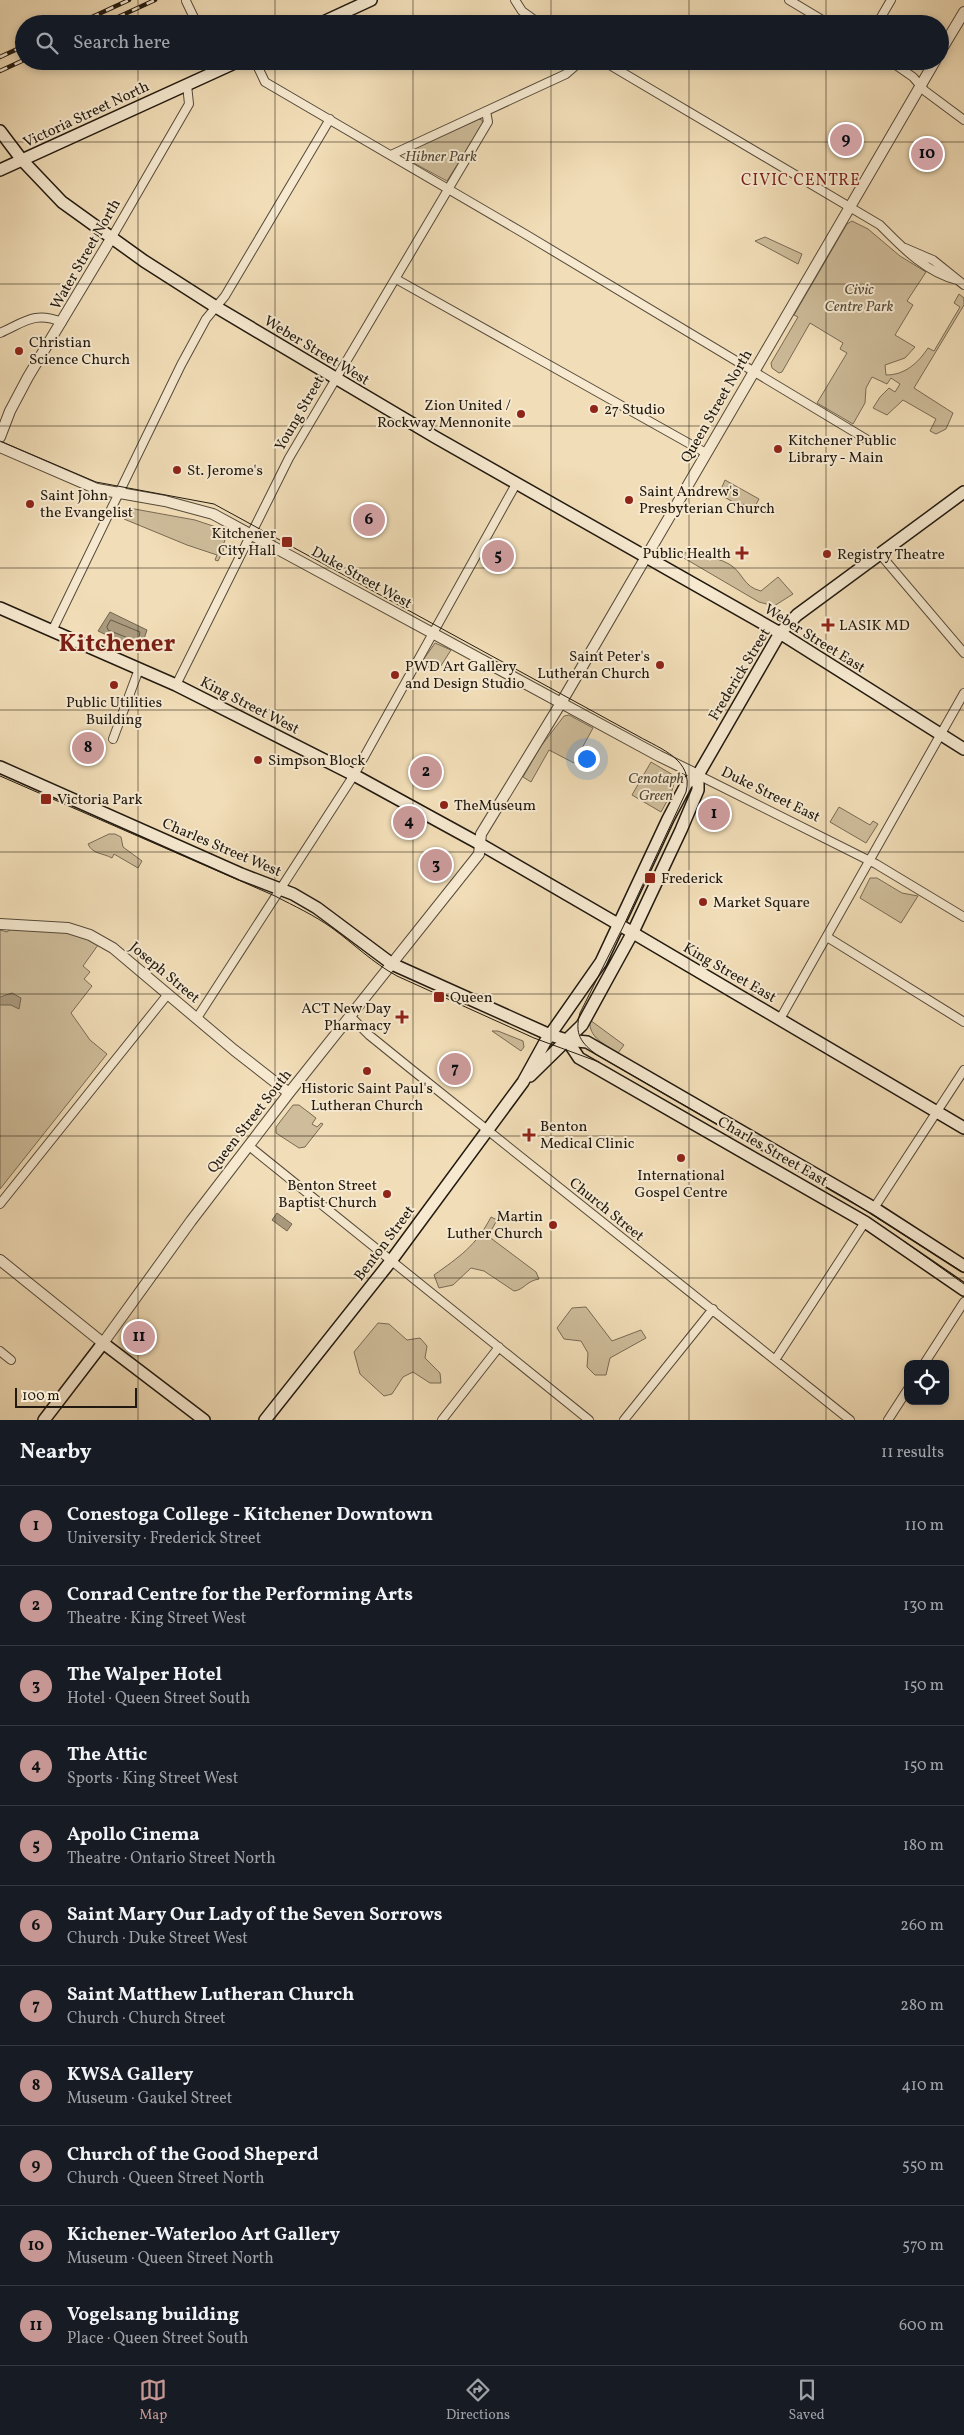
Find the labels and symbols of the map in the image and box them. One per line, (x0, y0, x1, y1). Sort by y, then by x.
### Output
street label: Victoria Street North (20, 77, 153, 154)
pin: 9 (830, 121, 862, 159)
pin: 10 (911, 135, 943, 173)
park label: Hibner Park (405, 147, 477, 168)
district label: CIVIC CENTRE (741, 170, 861, 192)
street label: Water Street North (46, 195, 127, 314)
park label: Civic Centre Park (824, 280, 894, 318)
street label: Weber Street West (259, 311, 373, 391)
place label: Christian Science Church (29, 333, 130, 371)
marker: Christian Science Church (13, 345, 25, 357)
street label: Queen Street North (676, 346, 758, 467)
street label: Young Street (270, 372, 330, 455)
place label: Zion United / Rockway Mennonite (377, 396, 512, 434)
place label: 27 Studio (604, 400, 665, 421)
marker: 27 Studio (588, 403, 600, 415)
marker: Zion United / Rockway Mennonite (515, 408, 527, 420)
place label: Kitchener Public Library - Main (788, 431, 897, 469)
marker: Kitchener Public Library - Main (772, 443, 784, 455)
place label: St. Jerome's (187, 461, 263, 482)
marker: St. Jerome's (171, 464, 183, 476)
place label: Saint Andrew's Presbyterian Church (639, 482, 775, 520)
place label: Saint John the Evangelist (40, 486, 133, 524)
marker: Saint Andrew's Presbyterian Church (623, 494, 635, 506)
marker: Saint John the Evangelist (24, 498, 36, 510)
pin: 6 (353, 501, 385, 539)
place label: Kitchener City Hall (211, 524, 276, 562)
marker: Kitchener City Hall (280, 535, 294, 549)
pin: 5 (482, 537, 514, 575)
street label: Duke Street West (307, 542, 415, 615)
place label: Public Health (642, 544, 731, 565)
place label: Registry Theatre (837, 545, 945, 566)
marker: Public Health (735, 546, 749, 560)
marker: Registry Theatre (821, 548, 833, 560)
street label: Weber Street East (759, 600, 869, 679)
place label: LASIK MD (839, 616, 910, 637)
marker: LASIK MD (821, 618, 835, 632)
street label: Frederick Street (704, 625, 776, 725)
district label: Kitchener (59, 627, 176, 662)
place label: Saint Peter's Lutheran Church (537, 647, 650, 685)
place label: PWD Art Gallery and Design Studio (405, 657, 524, 695)
marker: Saint Peter's Lutheran Church (654, 659, 666, 671)
marker: PWD Art Gallery and Design Studio (389, 669, 401, 681)
street label: King Street West (196, 672, 303, 740)
marker: Public Utilities Building (108, 679, 120, 691)
place label: Public Utilities Building (66, 693, 162, 731)
pin: 8 (72, 729, 104, 767)
your location (574, 746, 600, 772)
place label: Simpson Block (268, 751, 365, 772)
pin: 2 (410, 753, 442, 791)
marker: Simpson Block (252, 754, 264, 766)
street label: Duke Street East (717, 762, 823, 828)
park label: Cenotaph Green (628, 769, 684, 807)
place label: Victoria Park (57, 790, 143, 811)
marker: Victoria Park (39, 792, 53, 806)
pin: 1 (698, 795, 730, 833)
place label: TheMuseum (454, 796, 536, 817)
marker: TheMuseum (438, 799, 450, 811)
pin: 4 (393, 803, 425, 841)
street label: Charles Street West (158, 814, 284, 883)
pin: 3 (420, 846, 452, 884)
place label: Frederick (661, 869, 723, 890)
marker: Frederick (643, 871, 657, 885)
place label: Market Square (713, 893, 810, 914)
marker: Market Square (697, 896, 709, 908)
street label: Joseph Street (124, 937, 204, 1009)
street label: King Street East (679, 938, 780, 1009)
place label: Queen (450, 988, 493, 1009)
marker: Queen (432, 990, 446, 1004)
place label: ACT New Day Pharmacy (301, 999, 391, 1037)
marker: ACT New Day Pharmacy (395, 1010, 409, 1024)
pin: 7 (439, 1050, 471, 1088)
street label: Queen Street South (203, 1065, 298, 1178)
marker: Historic Saint Paul's Lutheran Church (361, 1065, 373, 1077)
place label: Historic Saint Paul's Lutheran Church (301, 1079, 433, 1117)
street label: Charles Street East (713, 1112, 831, 1192)
place label: Benton Medical Clinic (540, 1117, 635, 1155)
marker: Benton Medical Clinic (522, 1128, 536, 1142)
marker: International Gospel Centre (675, 1152, 687, 1164)
place label: International Gospel Centre (634, 1166, 728, 1204)
street label: Church Street (564, 1173, 648, 1247)
place label: Benton Street Baptist Church (278, 1176, 377, 1214)
marker: Benton Street Baptist Church (381, 1188, 393, 1200)
street label: Benton Street (350, 1202, 421, 1286)
place label: Martin Luther Church (447, 1207, 543, 1245)
marker: Martin Luther Church (547, 1219, 559, 1231)
pin: 11 (123, 1318, 155, 1356)
scale bar (15, 1385, 138, 1408)

